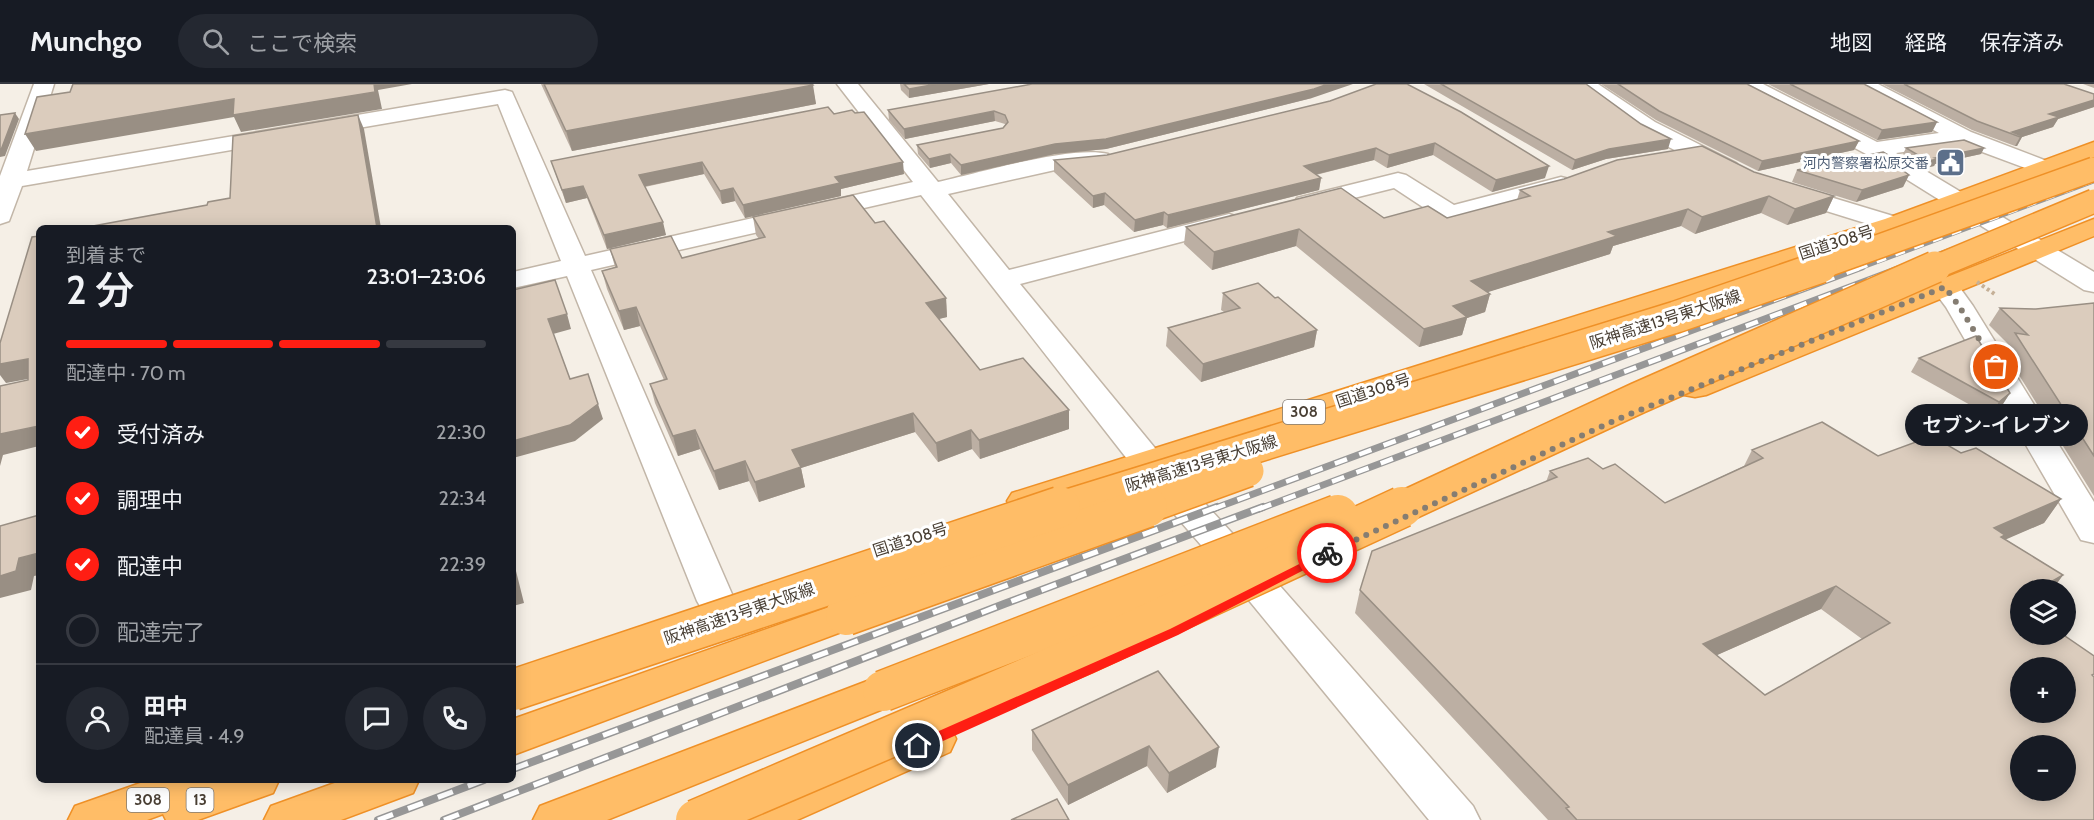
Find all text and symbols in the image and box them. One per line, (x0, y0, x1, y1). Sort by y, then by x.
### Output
search box (178, 14, 598, 68)
text: Munchgo (30, 24, 142, 58)
icon: search (199, 25, 232, 58)
text: ここで検索 (247, 30, 357, 57)
text: 地図 (1830, 30, 1872, 55)
text: 経路 (1905, 30, 1947, 55)
text: 保存済み (1980, 30, 2064, 55)
public building icon: 河内警察署松原交番 (1934, 147, 1966, 179)
place label: 河内警察署松原交番 (1803, 154, 1929, 172)
street label: 国道308号 (1796, 221, 1876, 263)
text: 到着まで (66, 243, 146, 267)
text: 23:01–23:06 (367, 263, 486, 290)
text: 2 分 (66, 266, 134, 314)
street label: 阪神高速13号東大阪線 (1587, 286, 1743, 353)
pin (1970, 341, 2021, 392)
icon: bag (1979, 350, 2012, 383)
text: 配達中 · 70 m (66, 361, 186, 385)
street label: 国道308号 (1333, 369, 1413, 411)
road number: 308 (1283, 400, 1325, 424)
callout: セブン-イレブン (1904, 403, 2088, 445)
text: セブン-イレブン (1922, 413, 2071, 437)
icon: check (66, 416, 99, 449)
text: 22:30 (436, 420, 486, 444)
text: 受付済み (117, 421, 205, 448)
street label: 阪神高速13号東大阪線 (1123, 431, 1279, 496)
icon: check (66, 482, 99, 515)
text: 22:34 (439, 486, 486, 510)
text: 調理中 (117, 487, 183, 514)
street label: 国道308号 (870, 518, 950, 560)
courier (1297, 523, 1357, 583)
icon: bike (1311, 537, 1344, 570)
icon: check (66, 548, 99, 581)
text: 22:39 (439, 552, 486, 576)
text: 配達中 (117, 553, 183, 580)
street label: 阪神高速13号東大阪線 (661, 579, 817, 648)
map controls (2010, 579, 2076, 801)
button: layers (2010, 579, 2076, 645)
text: 配達完了 (117, 619, 205, 646)
button: + (2010, 657, 2076, 723)
button: person (66, 687, 129, 750)
button: chat (345, 687, 408, 750)
button: phone (423, 687, 486, 750)
text: 田中 (144, 693, 188, 720)
pin (892, 720, 943, 771)
text: 配達員 · 4.9 (144, 724, 245, 748)
icon: home (901, 729, 934, 762)
button: − (2010, 735, 2076, 801)
road number: 308 (127, 788, 169, 812)
road number: 13 (186, 788, 214, 812)

